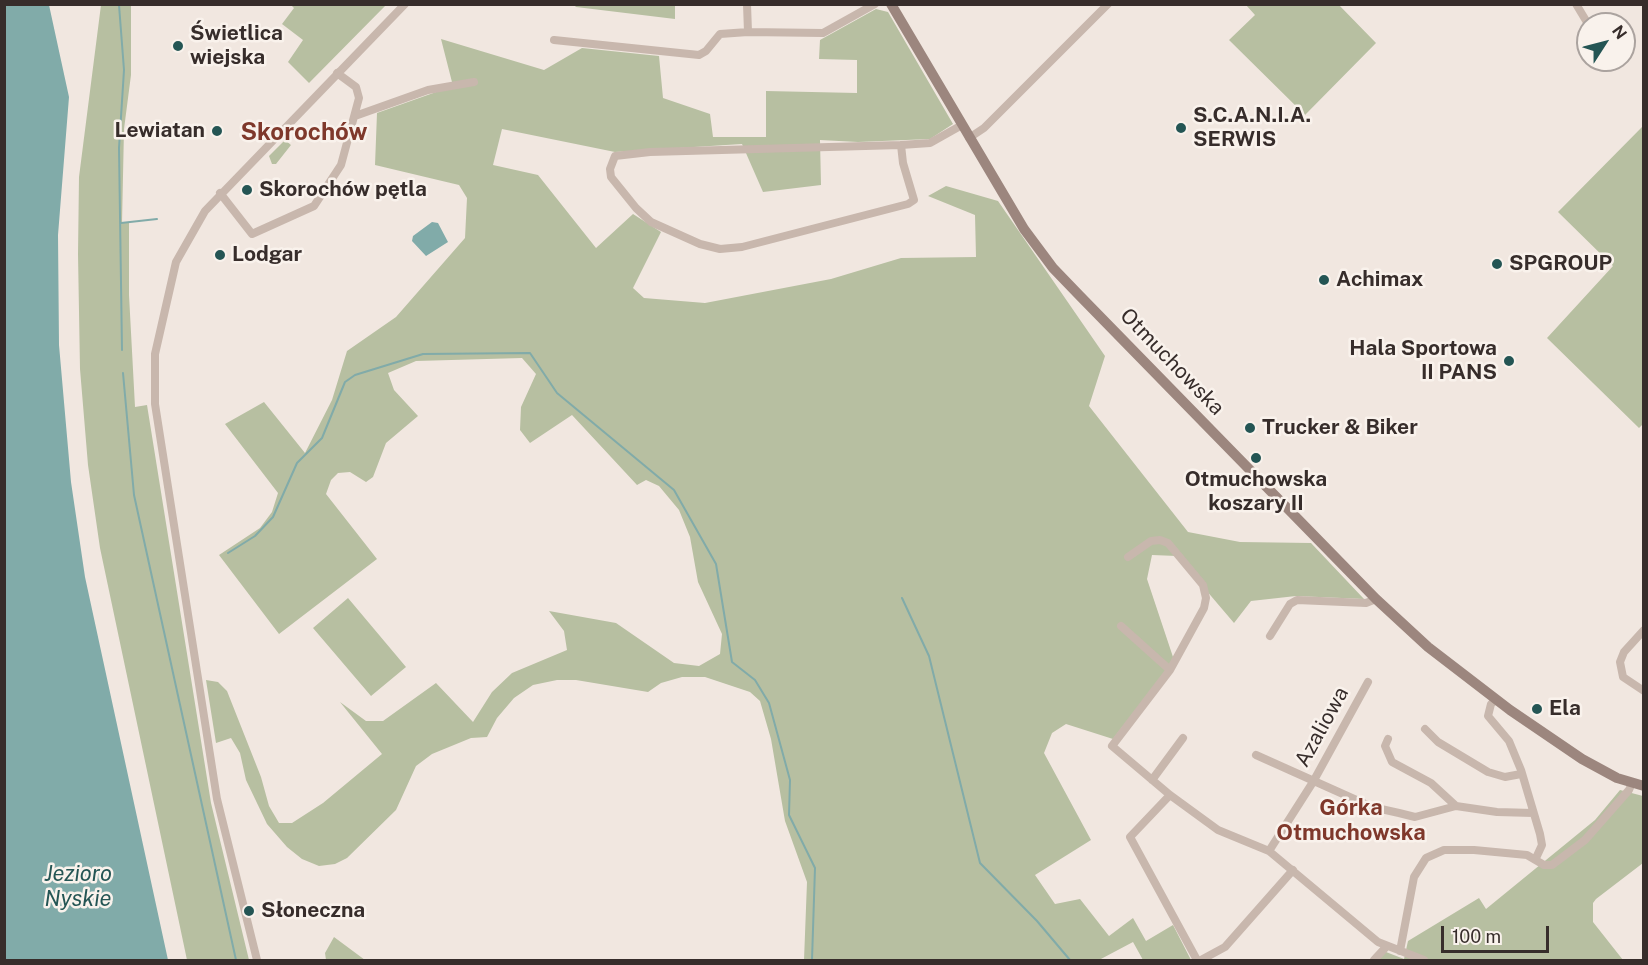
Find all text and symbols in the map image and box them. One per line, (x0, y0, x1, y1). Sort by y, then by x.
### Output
north arrow (1576, 12, 1636, 72)
place label: Świetlica wiejska (190, 21, 283, 71)
text: N (1608, 22, 1631, 43)
marker: Świetlica wiejska (171, 39, 185, 53)
place label: S.C.A.N.I.A. SERWIS (1193, 103, 1311, 153)
place label: Lewiatan (115, 118, 205, 144)
district label: Skorochów (240, 119, 368, 147)
marker: S.C.A.N.I.A. SERWIS (1174, 121, 1188, 135)
marker: Lewiatan (210, 124, 224, 138)
place label: Skorochów pętla (259, 177, 427, 203)
marker: Skorochów pętla (240, 183, 254, 197)
place label: Lodgar (232, 242, 302, 268)
marker: Lodgar (213, 248, 227, 262)
place label: SPGROUP (1509, 251, 1612, 277)
marker: SPGROUP (1490, 257, 1504, 271)
place label: Achimax (1336, 267, 1423, 293)
marker: Achimax (1317, 273, 1331, 287)
street label: Otmuchowska (1115, 303, 1229, 421)
place label: Hala Sportowa II PANS (1349, 336, 1497, 386)
marker: Hala Sportowa II PANS (1502, 354, 1516, 368)
place label: Trucker & Biker (1262, 415, 1418, 441)
marker: Trucker & Biker (1243, 421, 1257, 435)
marker: Otmuchowska koszary II (1249, 451, 1263, 465)
place label: Otmuchowska koszary II (1185, 467, 1327, 517)
street label: Azaliowa (1290, 683, 1354, 771)
place label: Ela (1549, 696, 1581, 722)
marker: Ela (1530, 702, 1544, 716)
district label: Górka Otmuchowska (1276, 795, 1426, 846)
water label: Jezioro Nyskie (44, 861, 112, 912)
place label: Słoneczna (261, 898, 365, 924)
marker: Słoneczna (242, 904, 256, 918)
scale bar (1444, 914, 1552, 952)
text: 100 m (1452, 926, 1501, 947)

